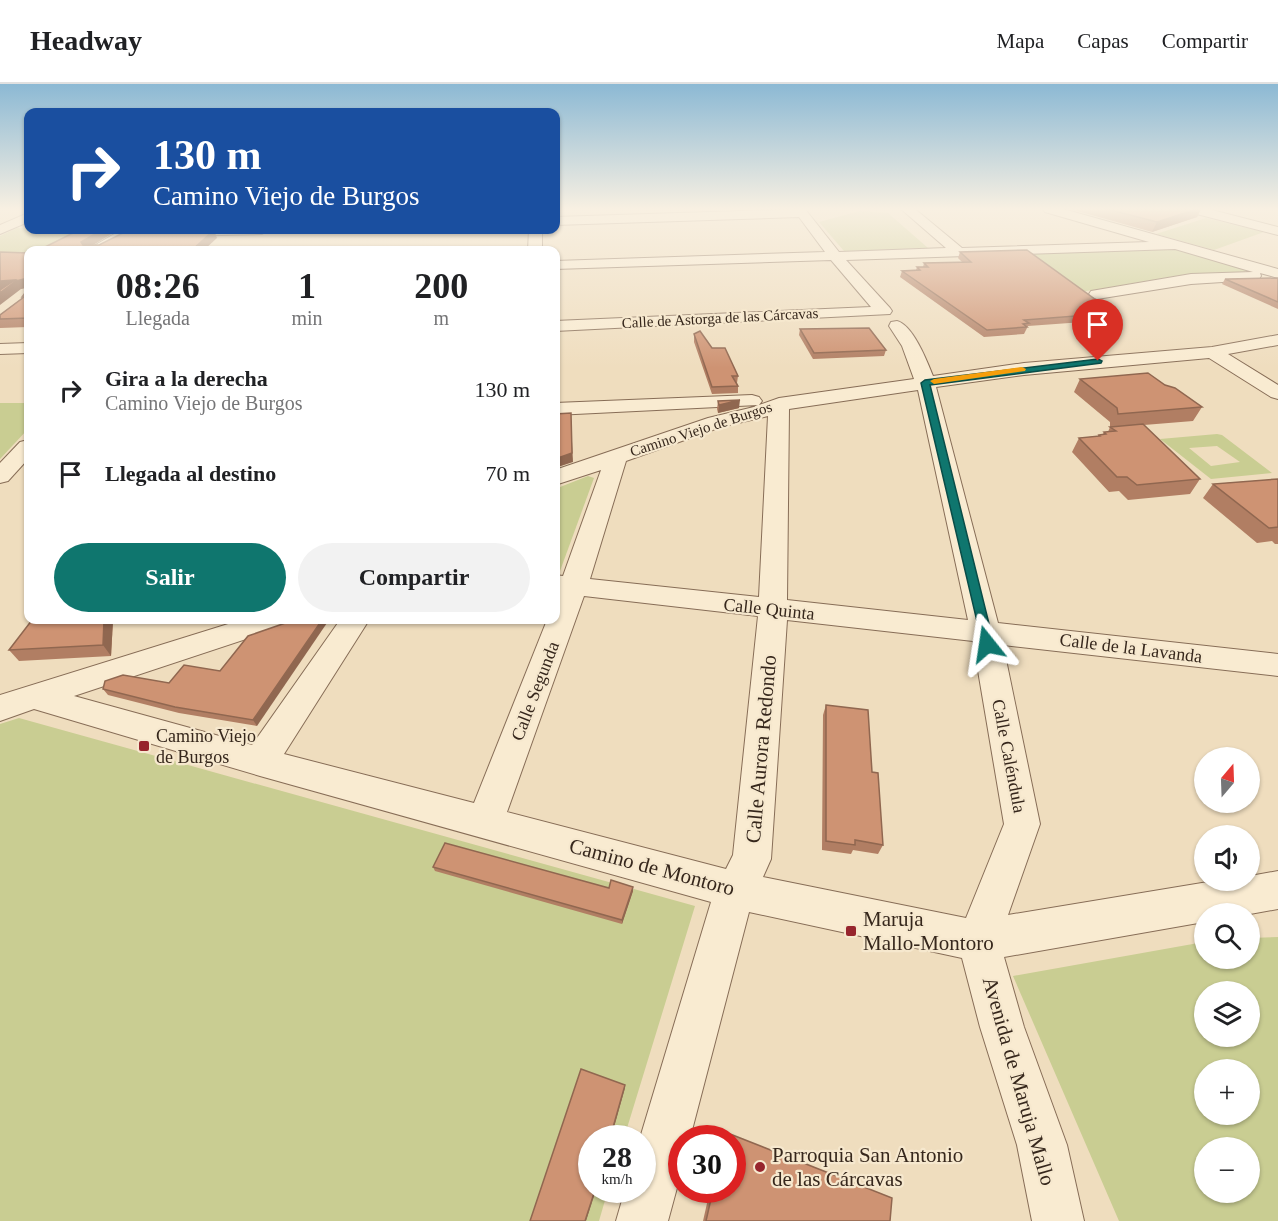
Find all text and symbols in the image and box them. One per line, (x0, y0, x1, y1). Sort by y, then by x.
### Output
text: Headway (30, 25, 142, 56)
text: Mapa (997, 29, 1044, 53)
text: Capas (1077, 29, 1129, 53)
text: Compartir (1162, 29, 1248, 53)
icon: right (54, 132, 132, 210)
text: 130 m (153, 132, 262, 178)
text: Camino Viejo de Burgos (153, 181, 420, 211)
text: 08:26 (116, 266, 200, 306)
text: 1 (298, 266, 316, 306)
text: 200 (414, 266, 468, 306)
pin (1072, 299, 1123, 361)
street label: Calle de Astorga de las Cárcavas (621, 305, 819, 331)
text: Llegada (126, 307, 190, 329)
text: min (291, 307, 323, 329)
text: m (434, 307, 449, 329)
icon: arrive (1081, 308, 1114, 341)
text: Gira a la derecha (105, 366, 268, 391)
icon: right (54, 374, 87, 407)
text: 130 m (474, 377, 530, 402)
text: Camino Viejo de Burgos (105, 392, 303, 414)
street label: Camino Viejo de Burgos (628, 398, 774, 459)
icon: arrive (54, 458, 87, 491)
text: Llegada al destino (105, 461, 276, 486)
text: 70 m (485, 461, 530, 486)
button: Salir (54, 543, 286, 612)
button: Compartir (298, 543, 530, 612)
street label: Calle Quinta (722, 594, 816, 624)
position arrow (955, 612, 1019, 676)
street label: Calle de la Lavanda (1059, 629, 1203, 667)
street label: Calle Segunda (507, 639, 563, 743)
street label: Calle Aurora Redondo (741, 654, 781, 844)
street label: Calle Caléndula (988, 697, 1030, 815)
place label: Camino Viejo de Burgos (156, 726, 256, 767)
marker: Camino Viejo de Burgos (137, 739, 151, 753)
north arrow (1194, 747, 1260, 813)
map controls (1194, 747, 1260, 1203)
button: sound (1194, 825, 1260, 891)
street label: Camino de Montoro (567, 833, 737, 901)
button: search (1194, 903, 1260, 969)
place label: Maruja Mallo-Montoro (863, 907, 994, 955)
marker: Maruja Mallo-Montoro (844, 924, 858, 938)
street label: Avenida de Maruja Mallo (978, 974, 1060, 1188)
button: layers (1194, 981, 1260, 1047)
button: + (1194, 1059, 1260, 1125)
speed limit sign: 30 (668, 1125, 746, 1203)
button: − (1194, 1137, 1260, 1203)
text: 28 (602, 1140, 632, 1173)
place label: Parroquia San Antonio de las Cárcavas (772, 1143, 963, 1191)
marker: Parroquia San Antonio de las Cárcavas (753, 1160, 767, 1174)
text: km/h (602, 1171, 632, 1187)

